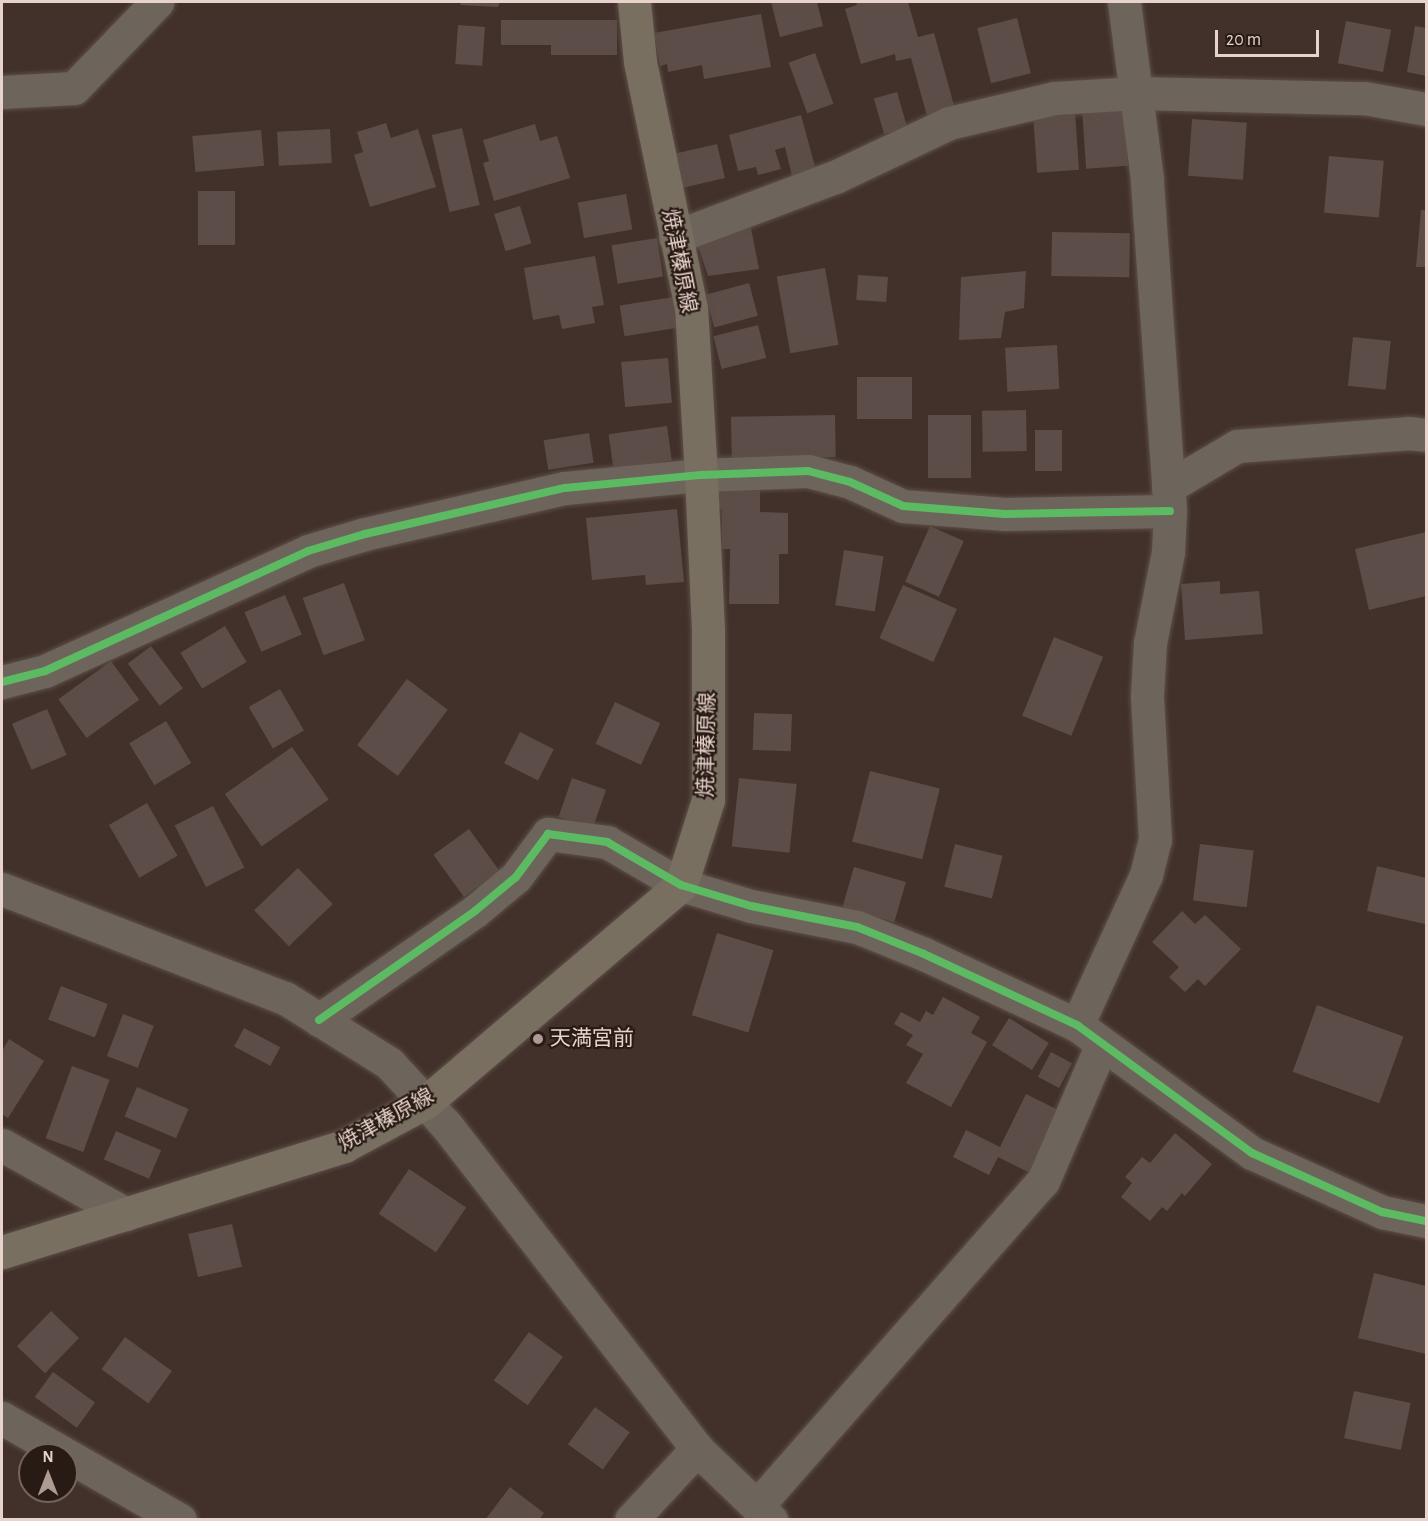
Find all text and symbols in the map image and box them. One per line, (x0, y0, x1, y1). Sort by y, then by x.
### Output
scale bar (1218, 18, 1322, 56)
text: 20 m (1226, 31, 1261, 49)
street label: 焼津榛原線 (657, 207, 701, 315)
street label: 焼津榛原線 (693, 692, 721, 798)
place label: 天満宮前 (550, 1026, 634, 1052)
marker: 天満宮前 (531, 1032, 545, 1046)
street label: 焼津榛原線 (334, 1084, 438, 1156)
north arrow (18, 1443, 78, 1503)
text: N (42, 1449, 54, 1465)

